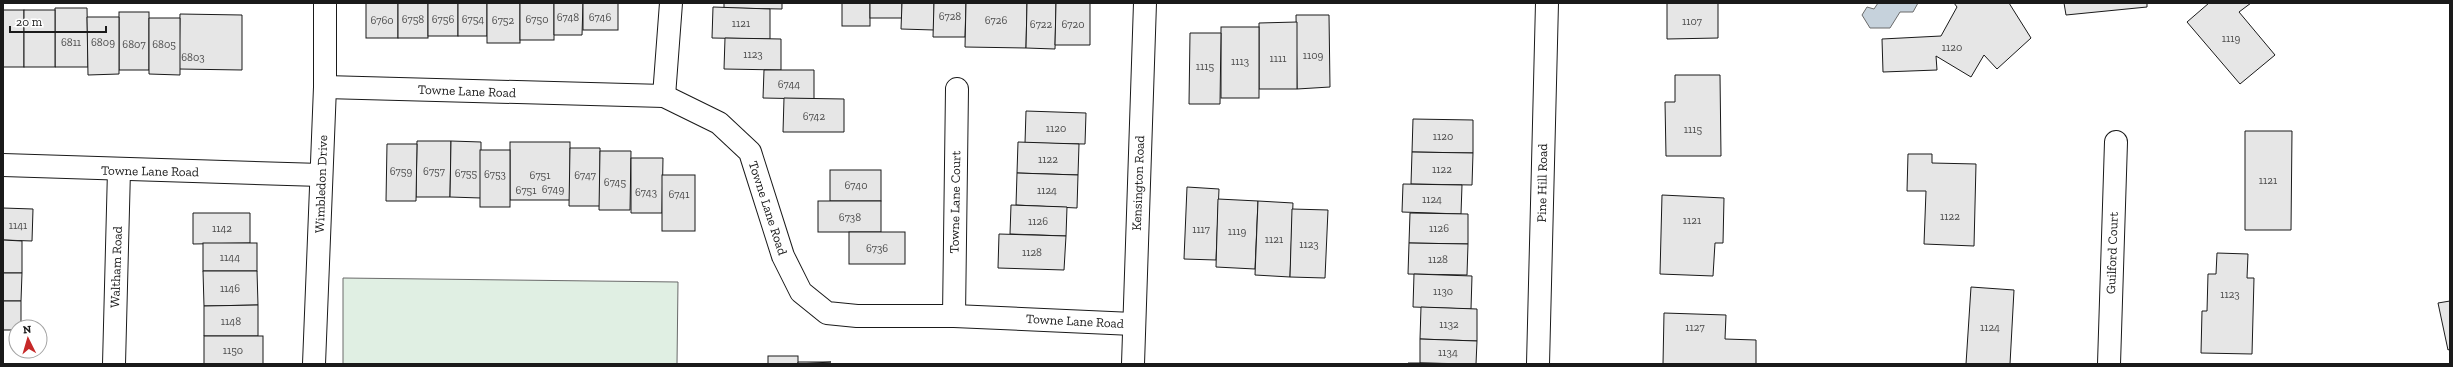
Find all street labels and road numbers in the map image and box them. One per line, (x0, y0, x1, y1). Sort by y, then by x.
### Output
street label: Towne Lane Road (418, 82, 516, 100)
street label: Wimbledon Drive (312, 135, 330, 233)
street label: Kensington Road (1129, 135, 1147, 231)
street label: Pine Hill Road (1534, 143, 1550, 223)
street label: Towne Lane Court (947, 150, 963, 254)
street label: Towne Lane Road (746, 159, 790, 257)
street label: Towne Lane Road (101, 163, 199, 179)
street label: Guilford Court (2103, 211, 2121, 294)
street label: Waltham Road (107, 226, 125, 308)
street label: Towne Lane Road (1026, 311, 1124, 331)

